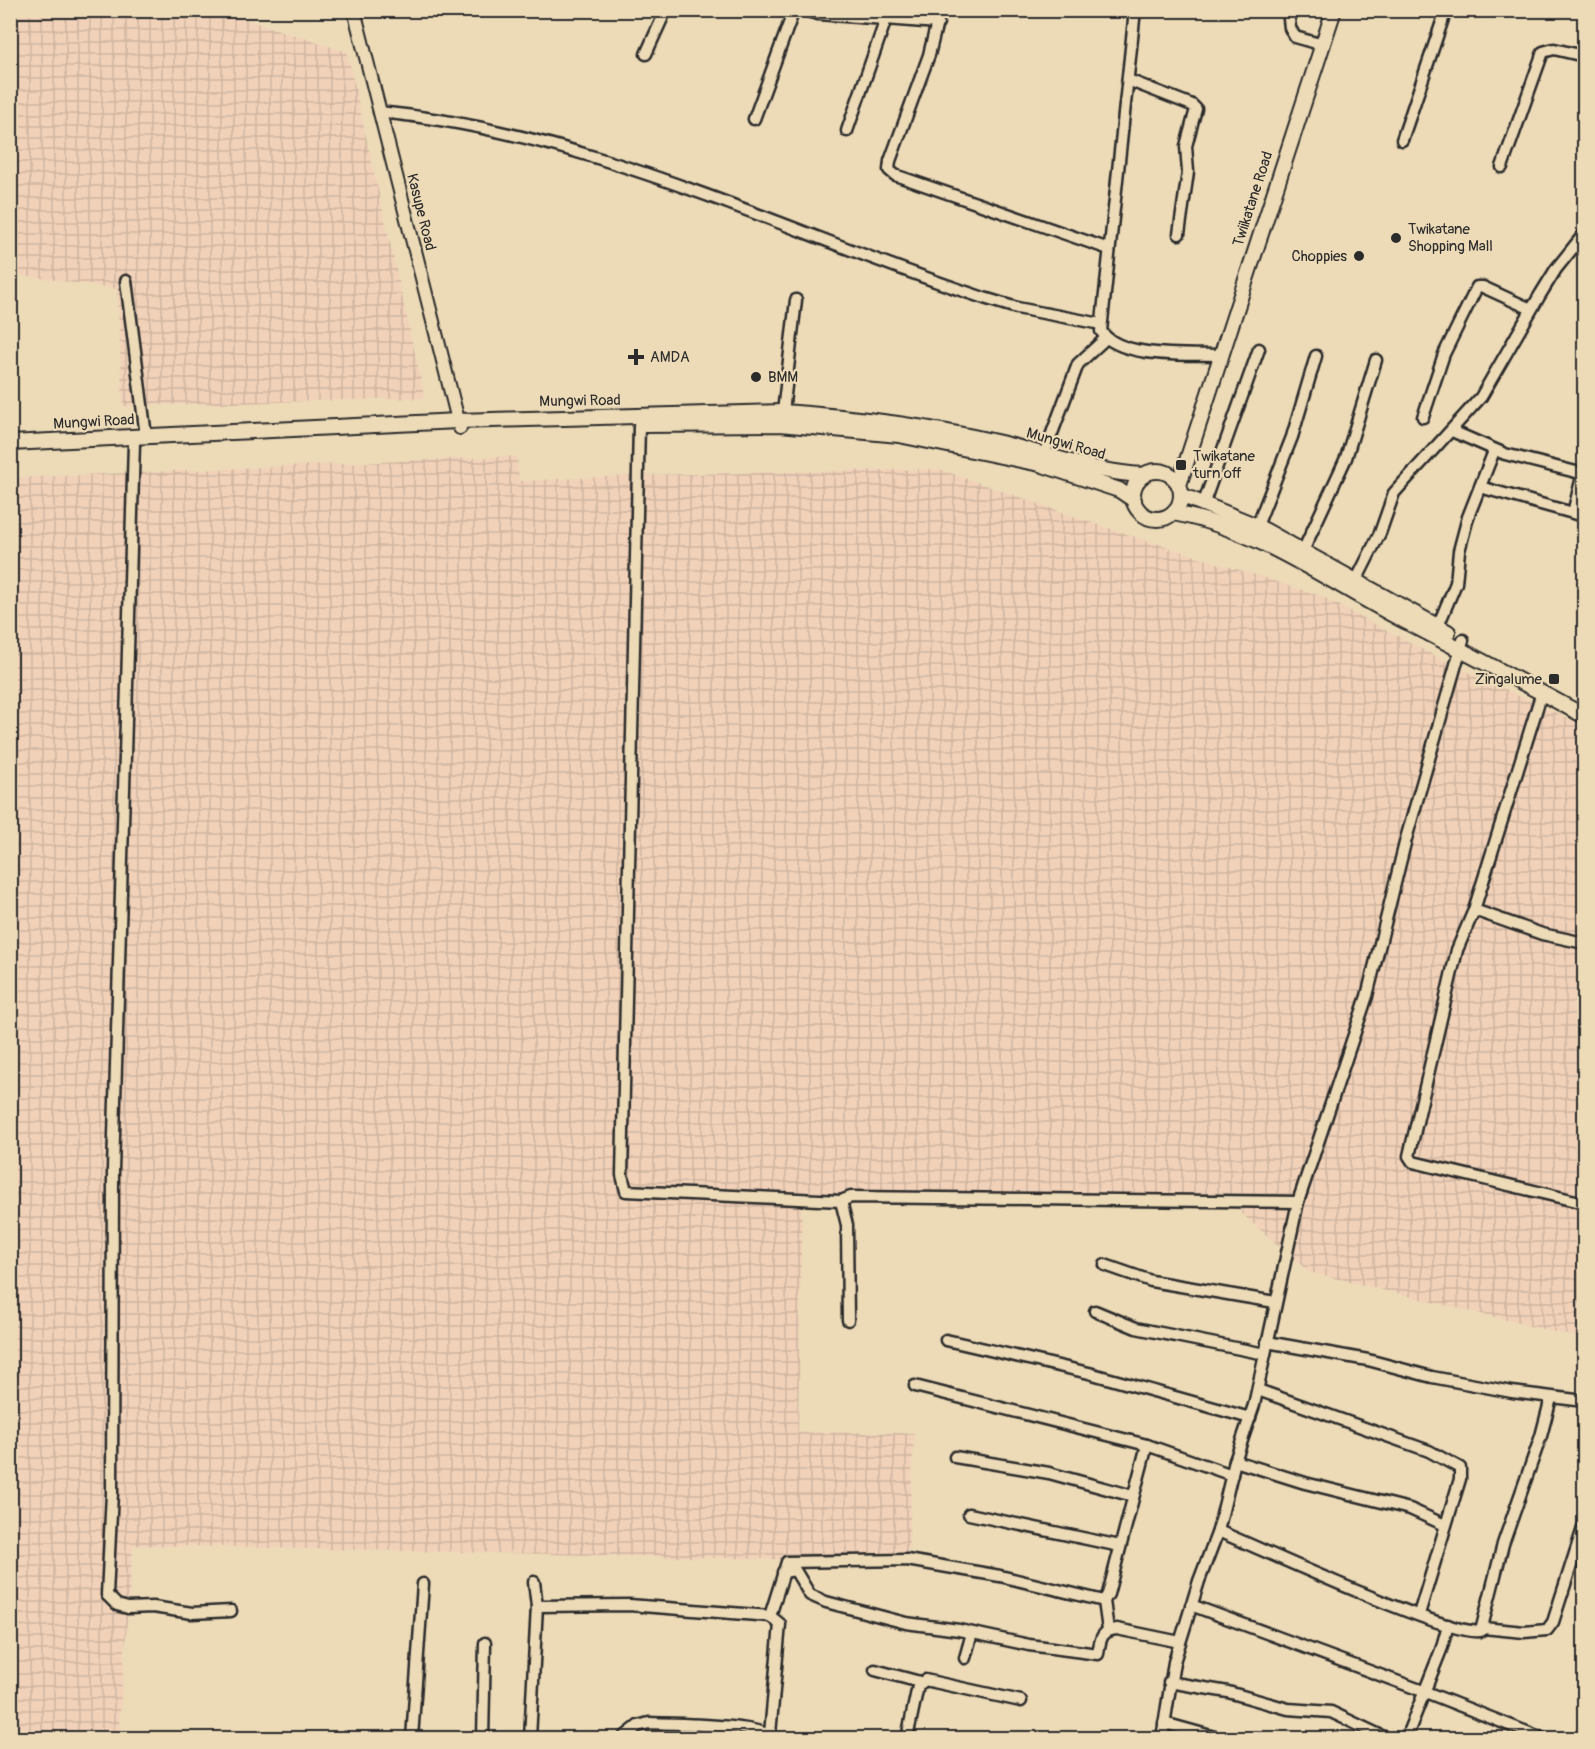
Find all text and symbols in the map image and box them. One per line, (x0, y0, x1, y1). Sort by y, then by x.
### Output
street label: Twiikatane Road (1229, 149, 1277, 249)
street label: Kasupe Road (402, 171, 440, 253)
place label: Twikatane Shopping Mall (1408, 220, 1493, 256)
marker: Twikatane Shopping Mall (1389, 231, 1403, 245)
place label: Choppies (1292, 247, 1347, 266)
marker: Choppies (1352, 249, 1366, 263)
marker: AMDA (627, 348, 645, 366)
place label: AMDA (650, 348, 690, 367)
place label: BMM (768, 368, 798, 387)
marker: BMM (749, 370, 763, 384)
street label: Mungwi Road (539, 391, 621, 411)
street label: Mungwi Road (53, 410, 135, 434)
street label: Mungwi Road (1024, 424, 1108, 464)
place label: Twikatane turn off (1192, 447, 1256, 483)
marker: Twikatane turn off (1174, 458, 1188, 472)
place label: Zingalume (1475, 670, 1543, 689)
marker: Zingalume (1547, 672, 1561, 686)

